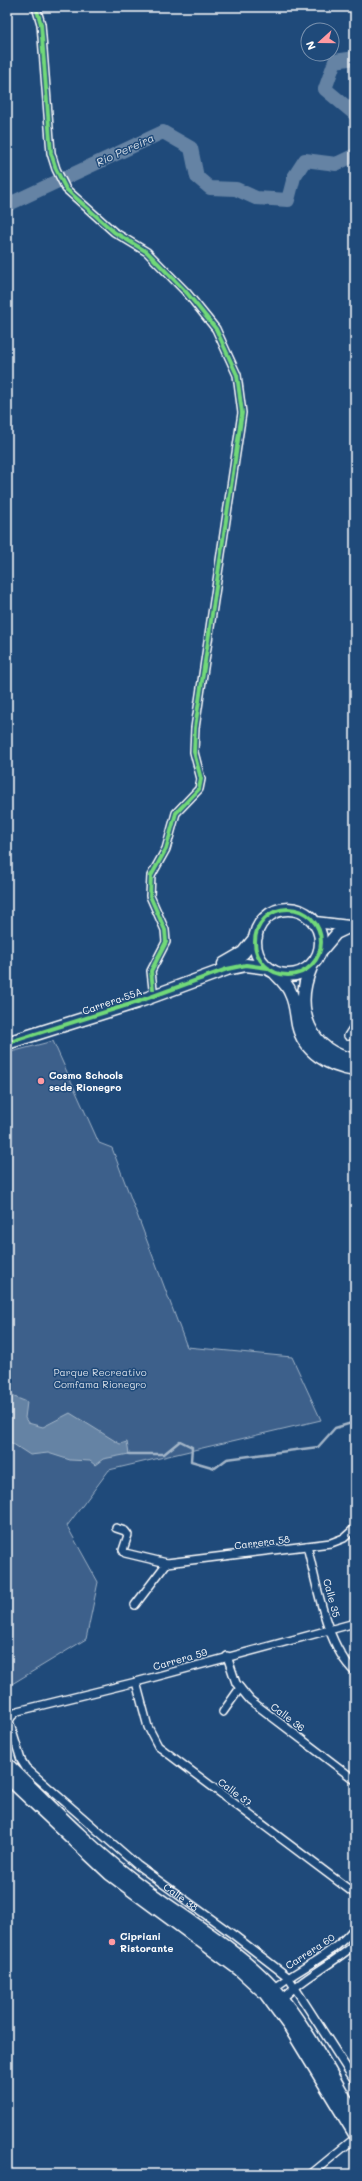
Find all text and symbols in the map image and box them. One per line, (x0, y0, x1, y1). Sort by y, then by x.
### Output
north arrow (300, 22, 340, 62)
text: N (302, 39, 319, 52)
water label: Río Pereira (93, 130, 156, 169)
street label: Carrera 55A (80, 984, 144, 1018)
place label: Cosmo Schools sede Rionegro (49, 1068, 123, 1094)
marker: Cosmo Schools sede Rionegro (36, 1076, 46, 1086)
park label: Parque Recreativo Comfama Rionegro (53, 1365, 147, 1391)
street label: Carrera 58 (233, 1532, 291, 1552)
street label: Calle 35 (320, 1577, 344, 1619)
street label: Carrera 59 (151, 1645, 209, 1673)
street label: Calle 36 (268, 1699, 308, 1735)
street label: Calle 37 (215, 1775, 255, 1810)
street label: Calle 38 (161, 1880, 201, 1914)
place label: Cipriani Ristorante (120, 1929, 173, 1955)
street label: Carrera 60 (283, 1930, 337, 1972)
marker: Cipriani Ristorante (107, 1937, 117, 1947)

